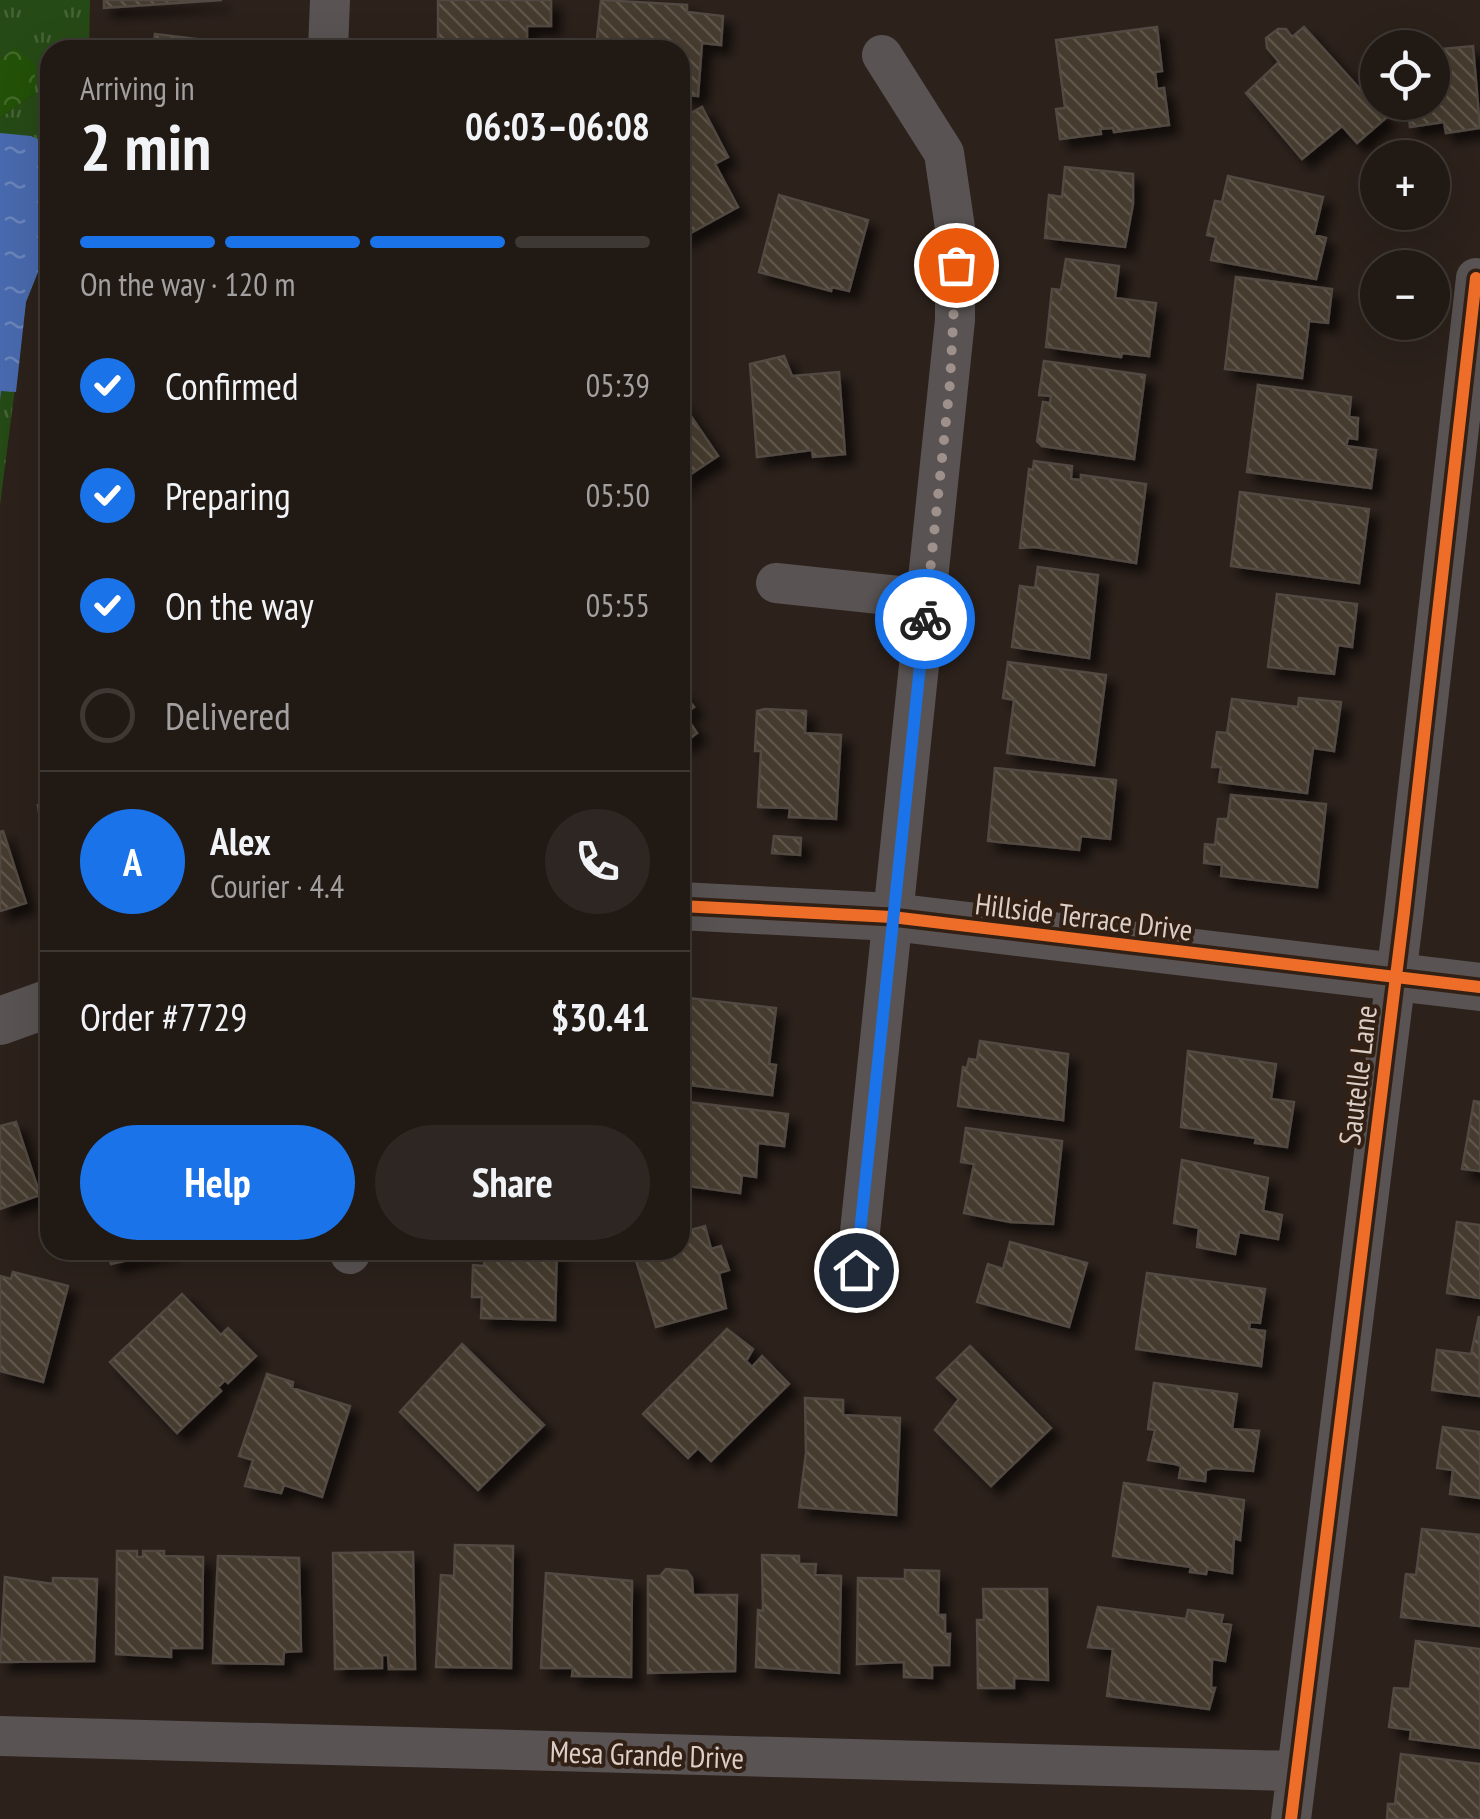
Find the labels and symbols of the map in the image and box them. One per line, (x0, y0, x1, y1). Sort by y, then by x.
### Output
pin (914, 223, 999, 308)
courier (875, 569, 975, 669)
street label: Hillside Terrace Drive (973, 883, 1195, 949)
street label: Sautelle Lane (1329, 1003, 1385, 1147)
pin (814, 1228, 899, 1313)
street label: Mesa Grande Drive (549, 1731, 745, 1777)

